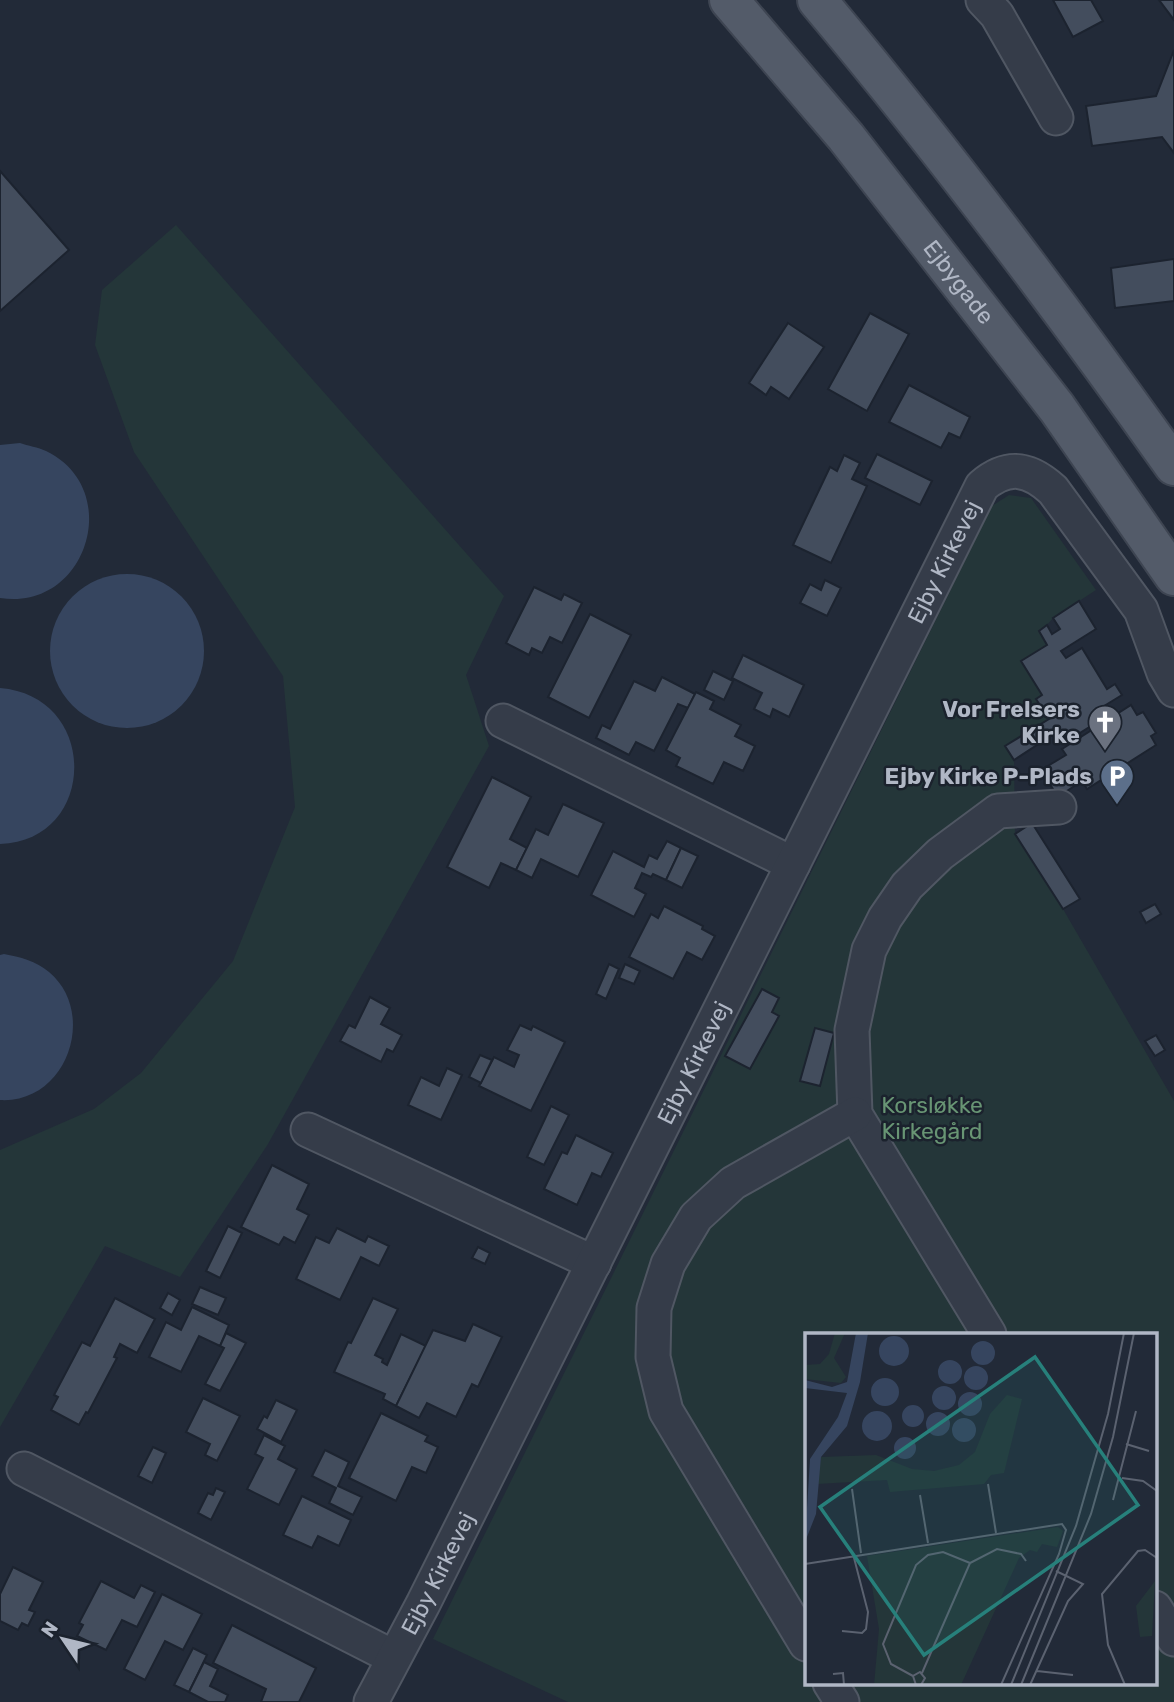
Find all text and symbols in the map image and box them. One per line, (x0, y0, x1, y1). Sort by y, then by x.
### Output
street label: Ejbygade (918, 235, 1000, 330)
street label: Ejby Kirkevej (902, 496, 987, 628)
place label: Vor Frelsers Kirke (942, 695, 1080, 749)
church icon: Vor Frelsers Kirke (1086, 703, 1124, 752)
parking icon: Ejby Kirke P-Plads (1098, 757, 1136, 806)
place label: Ejby Kirke P-Plads (884, 762, 1092, 790)
street label: Ejby Kirkevej (651, 997, 736, 1129)
park label: Korsløkke Kirkegård (881, 1091, 983, 1145)
inset map (805, 1333, 1156, 1684)
street label: Ejby Kirkevej (395, 1507, 481, 1640)
north arrow (28, 1604, 98, 1674)
text: N (36, 1617, 63, 1642)

